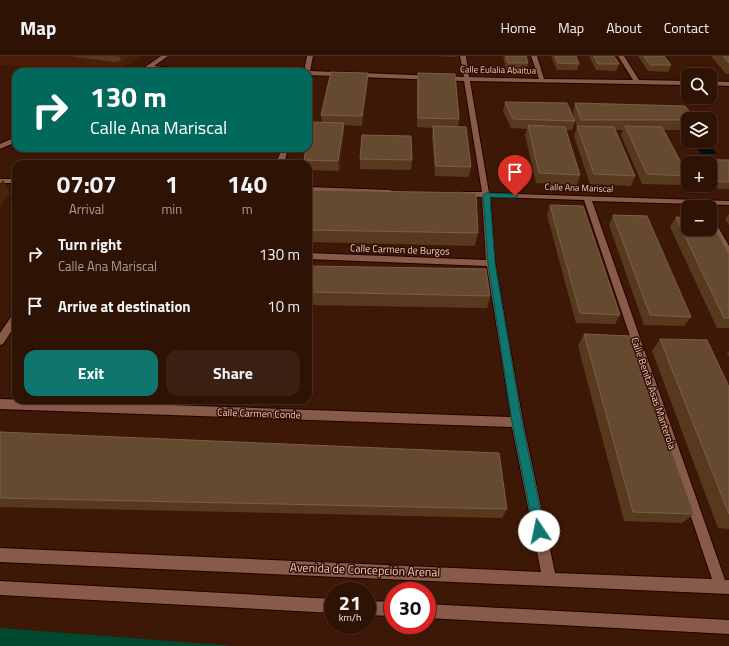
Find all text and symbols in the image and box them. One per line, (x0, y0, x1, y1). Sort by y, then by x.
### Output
text: Map (20, 13, 56, 42)
text: Home (501, 17, 536, 38)
text: Map (558, 17, 584, 38)
text: About (606, 17, 642, 38)
text: Contact (664, 17, 709, 38)
street label: Calle Eulalia Abaitua (460, 62, 537, 77)
map controls (681, 68, 717, 236)
button: search (681, 68, 717, 104)
text: 130 m (90, 75, 167, 118)
icon: right (24, 84, 76, 136)
button: layers (681, 112, 717, 148)
text: Calle Ana Mariscal (90, 114, 227, 141)
pin (498, 155, 532, 196)
button: + (681, 156, 717, 192)
icon: arrive (504, 161, 526, 183)
text: 07:07 (57, 166, 117, 202)
text: 1 (165, 166, 179, 202)
text: 140 (227, 166, 267, 202)
street label: Calle Ana Mariscal (544, 180, 614, 195)
text: Arrival (69, 199, 104, 219)
text: min (161, 199, 182, 219)
text: m (242, 199, 253, 219)
button: − (681, 200, 717, 236)
text: Turn right (58, 233, 122, 256)
street label: Calle Carmen de Burgos (350, 240, 450, 259)
icon: right (24, 243, 46, 265)
text: 130 m (259, 243, 300, 266)
text: Calle Ana Mariscal (58, 256, 157, 276)
icon: arrive (24, 295, 46, 317)
text: Arrive at destination (58, 295, 191, 318)
text: 10 m (267, 295, 300, 318)
street label: Calle Benita Asas Manterola (627, 335, 680, 451)
button: Exit (24, 350, 158, 396)
button: Share (166, 350, 300, 396)
street label: Calle Carmen Conde (217, 405, 301, 422)
position arrow (518, 510, 560, 552)
street label: Avenida de Concepción Arenal (290, 557, 440, 582)
speed limit sign: 30 (384, 582, 436, 634)
text: 21 (339, 587, 361, 618)
text: km/h (339, 610, 361, 625)

